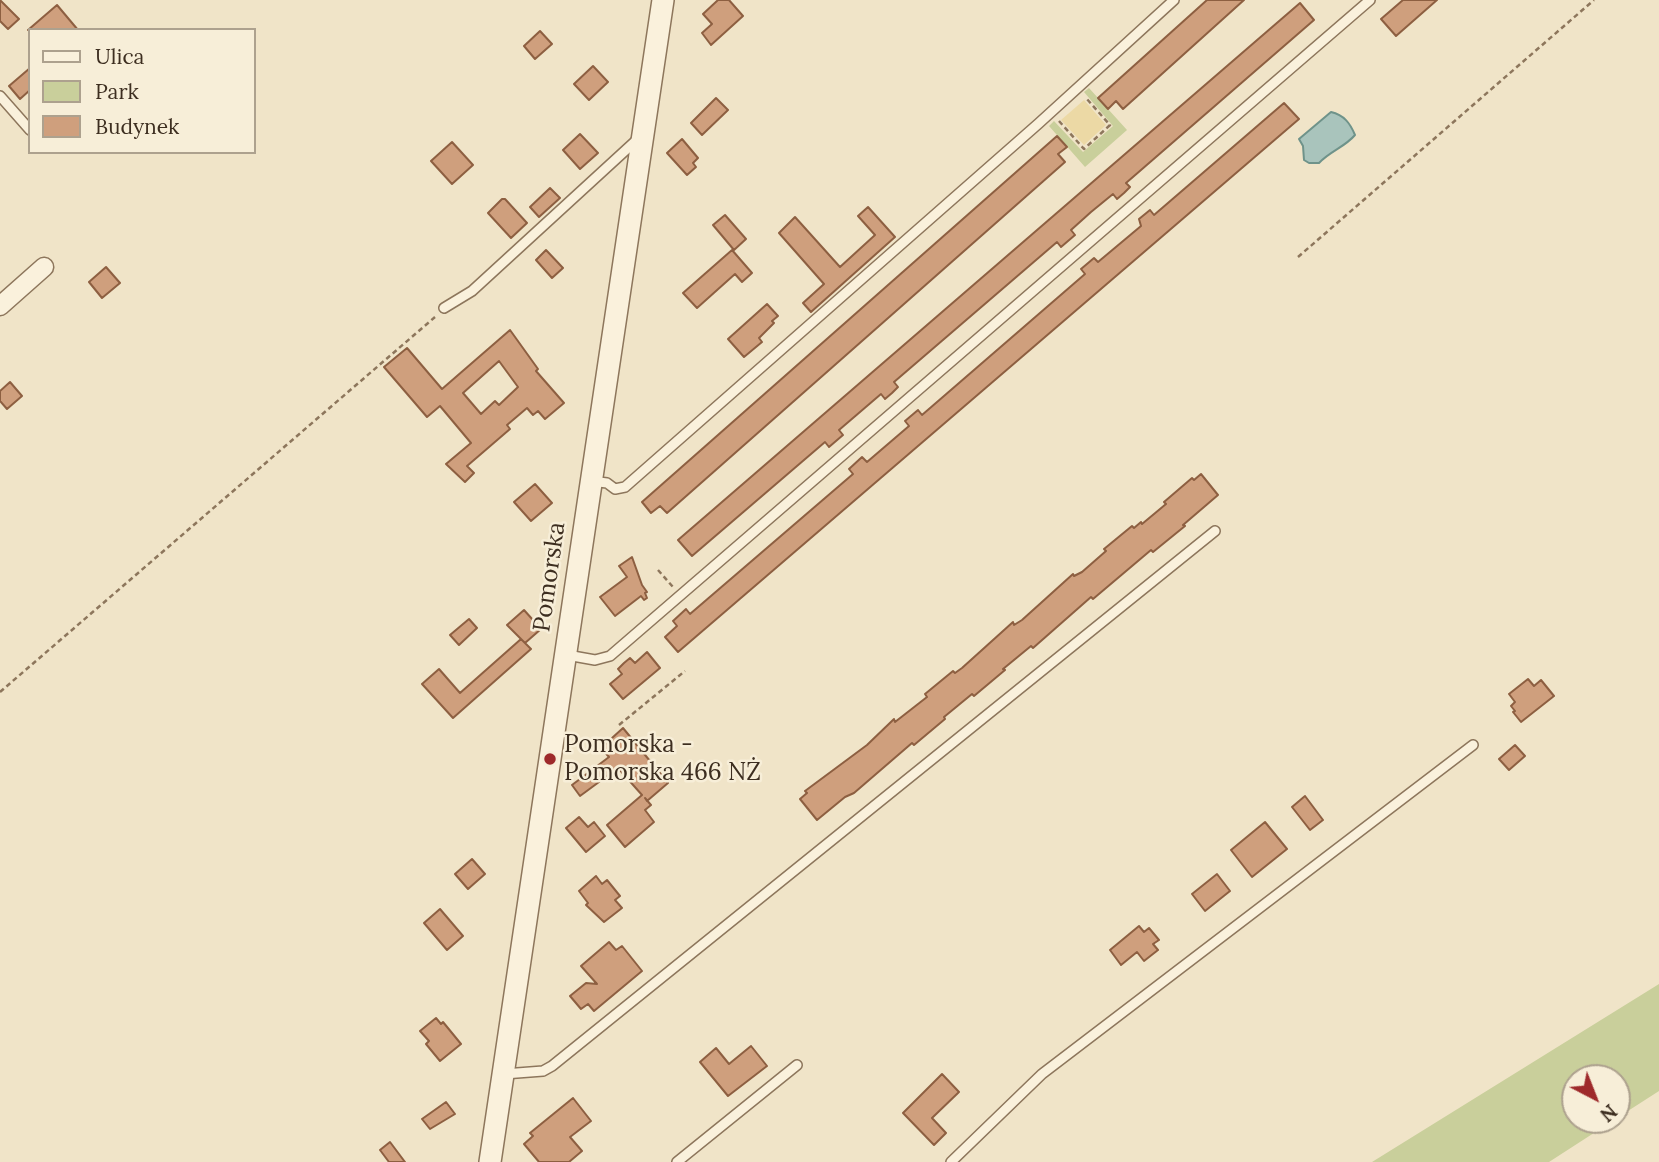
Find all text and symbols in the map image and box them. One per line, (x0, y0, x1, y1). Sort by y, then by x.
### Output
legend (28, 28, 256, 154)
text: Ulica (95, 43, 144, 70)
text: Park (95, 78, 139, 105)
text: Budynek (95, 113, 179, 140)
street label: Pomorska (528, 520, 572, 634)
place label: Pomorska - Pomorska 466 NŻ (564, 731, 761, 787)
marker: Pomorska - Pomorska 466 NŻ (542, 751, 558, 767)
north arrow (1561, 1064, 1631, 1134)
text: N (1595, 1099, 1622, 1127)

